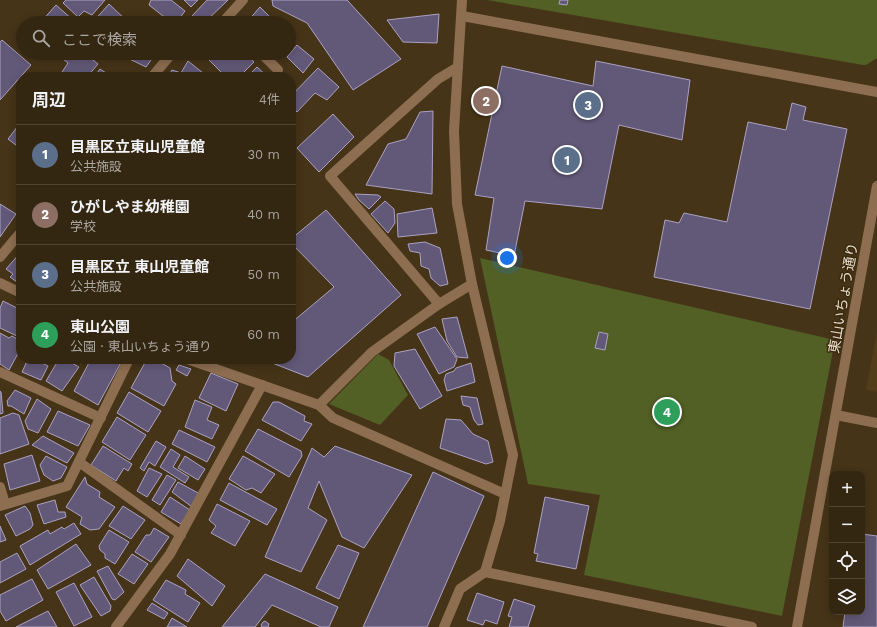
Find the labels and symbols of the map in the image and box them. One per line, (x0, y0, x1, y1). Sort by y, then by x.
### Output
pin: 2 (473, 86, 499, 116)
pin: 3 (575, 90, 601, 120)
pin: 1 (554, 145, 580, 175)
street label: 東山いちょう通り (825, 241, 861, 355)
your location (497, 248, 517, 268)
pin: 4 (654, 397, 680, 427)

